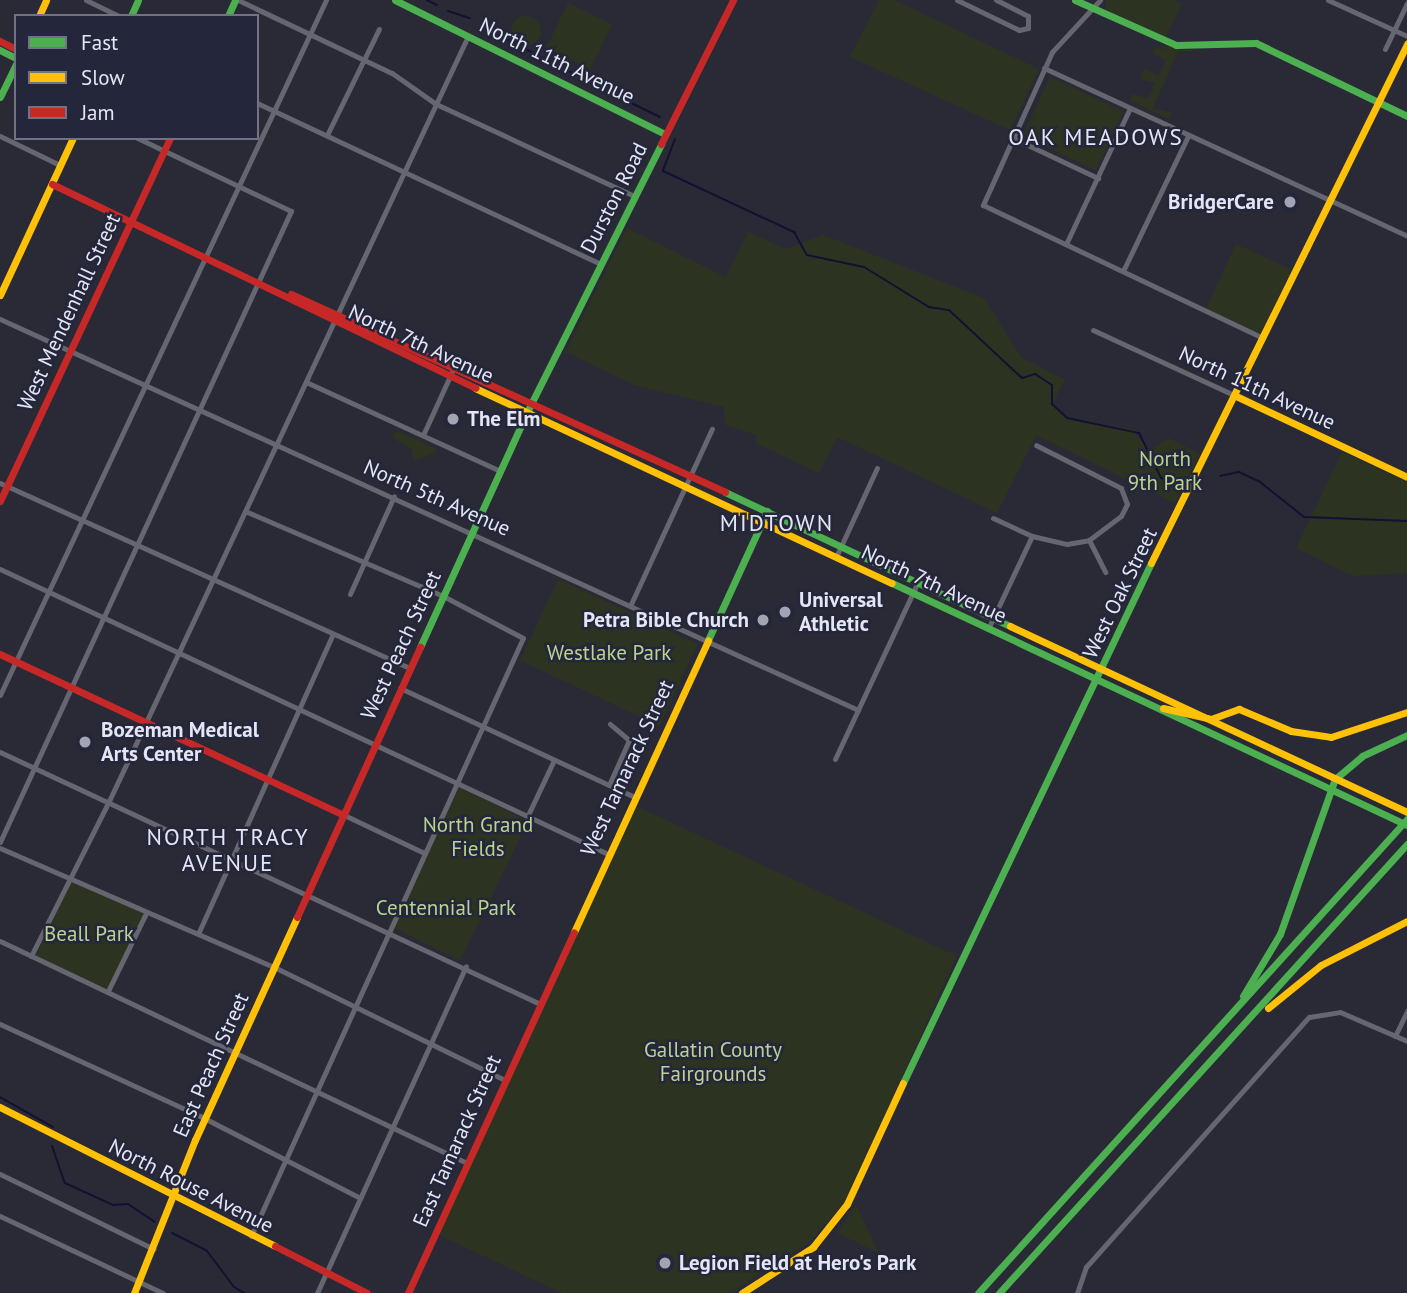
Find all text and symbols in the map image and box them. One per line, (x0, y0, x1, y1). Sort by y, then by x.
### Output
street label: North 11th Avenue (475, 12, 639, 110)
legend (14, 14, 259, 140)
text: Fast (81, 29, 118, 56)
text: Slow (81, 64, 125, 91)
text: Jam (81, 99, 115, 126)
district label: OAK MEADOWS (1009, 123, 1183, 151)
street label: Durston Road (575, 138, 653, 258)
place label: BridgerCare (1168, 189, 1274, 215)
marker: BridgerCare (1280, 192, 1300, 212)
street label: West Mendenhall Street (12, 210, 126, 414)
street label: North 7th Avenue (344, 299, 498, 389)
street label: North 11th Avenue (1175, 341, 1339, 435)
place label: The Elm (467, 406, 540, 432)
marker: The Elm (445, 411, 461, 427)
park label: North 9th Park (1128, 446, 1202, 496)
street label: North 5th Avenue (359, 454, 515, 542)
district label: MIDTOWN (721, 509, 833, 537)
street label: West Oak Street (1077, 523, 1163, 663)
street label: North 7th Avenue (857, 539, 1011, 629)
street label: West Peach Street (356, 567, 446, 723)
place label: Universal Athletic (799, 587, 883, 637)
marker: Universal Athletic (777, 604, 793, 620)
place label: Petra Bible Church (583, 607, 749, 633)
marker: Petra Bible Church (755, 612, 771, 628)
park label: Westlake Park (547, 640, 671, 666)
street label: West Tamarack Street (575, 675, 679, 861)
place label: Bozeman Medical Arts Center (101, 717, 259, 767)
marker: Bozeman Medical Arts Center (75, 732, 95, 752)
park label: North Grand Fields (423, 812, 533, 862)
district label: NORTH TRACY AVENUE (148, 823, 308, 877)
park label: Centennial Park (376, 895, 516, 921)
park label: Beall Park (44, 921, 134, 947)
street label: East Peach Street (168, 989, 254, 1141)
park label: Gallatin County Fairgrounds (644, 1037, 782, 1087)
street label: East Tamarack Street (407, 1051, 507, 1231)
street label: North Rouse Avenue (104, 1133, 278, 1239)
place label: Legion Field at Hero's Park (679, 1250, 916, 1276)
marker: Legion Field at Hero's Park (657, 1255, 673, 1271)

